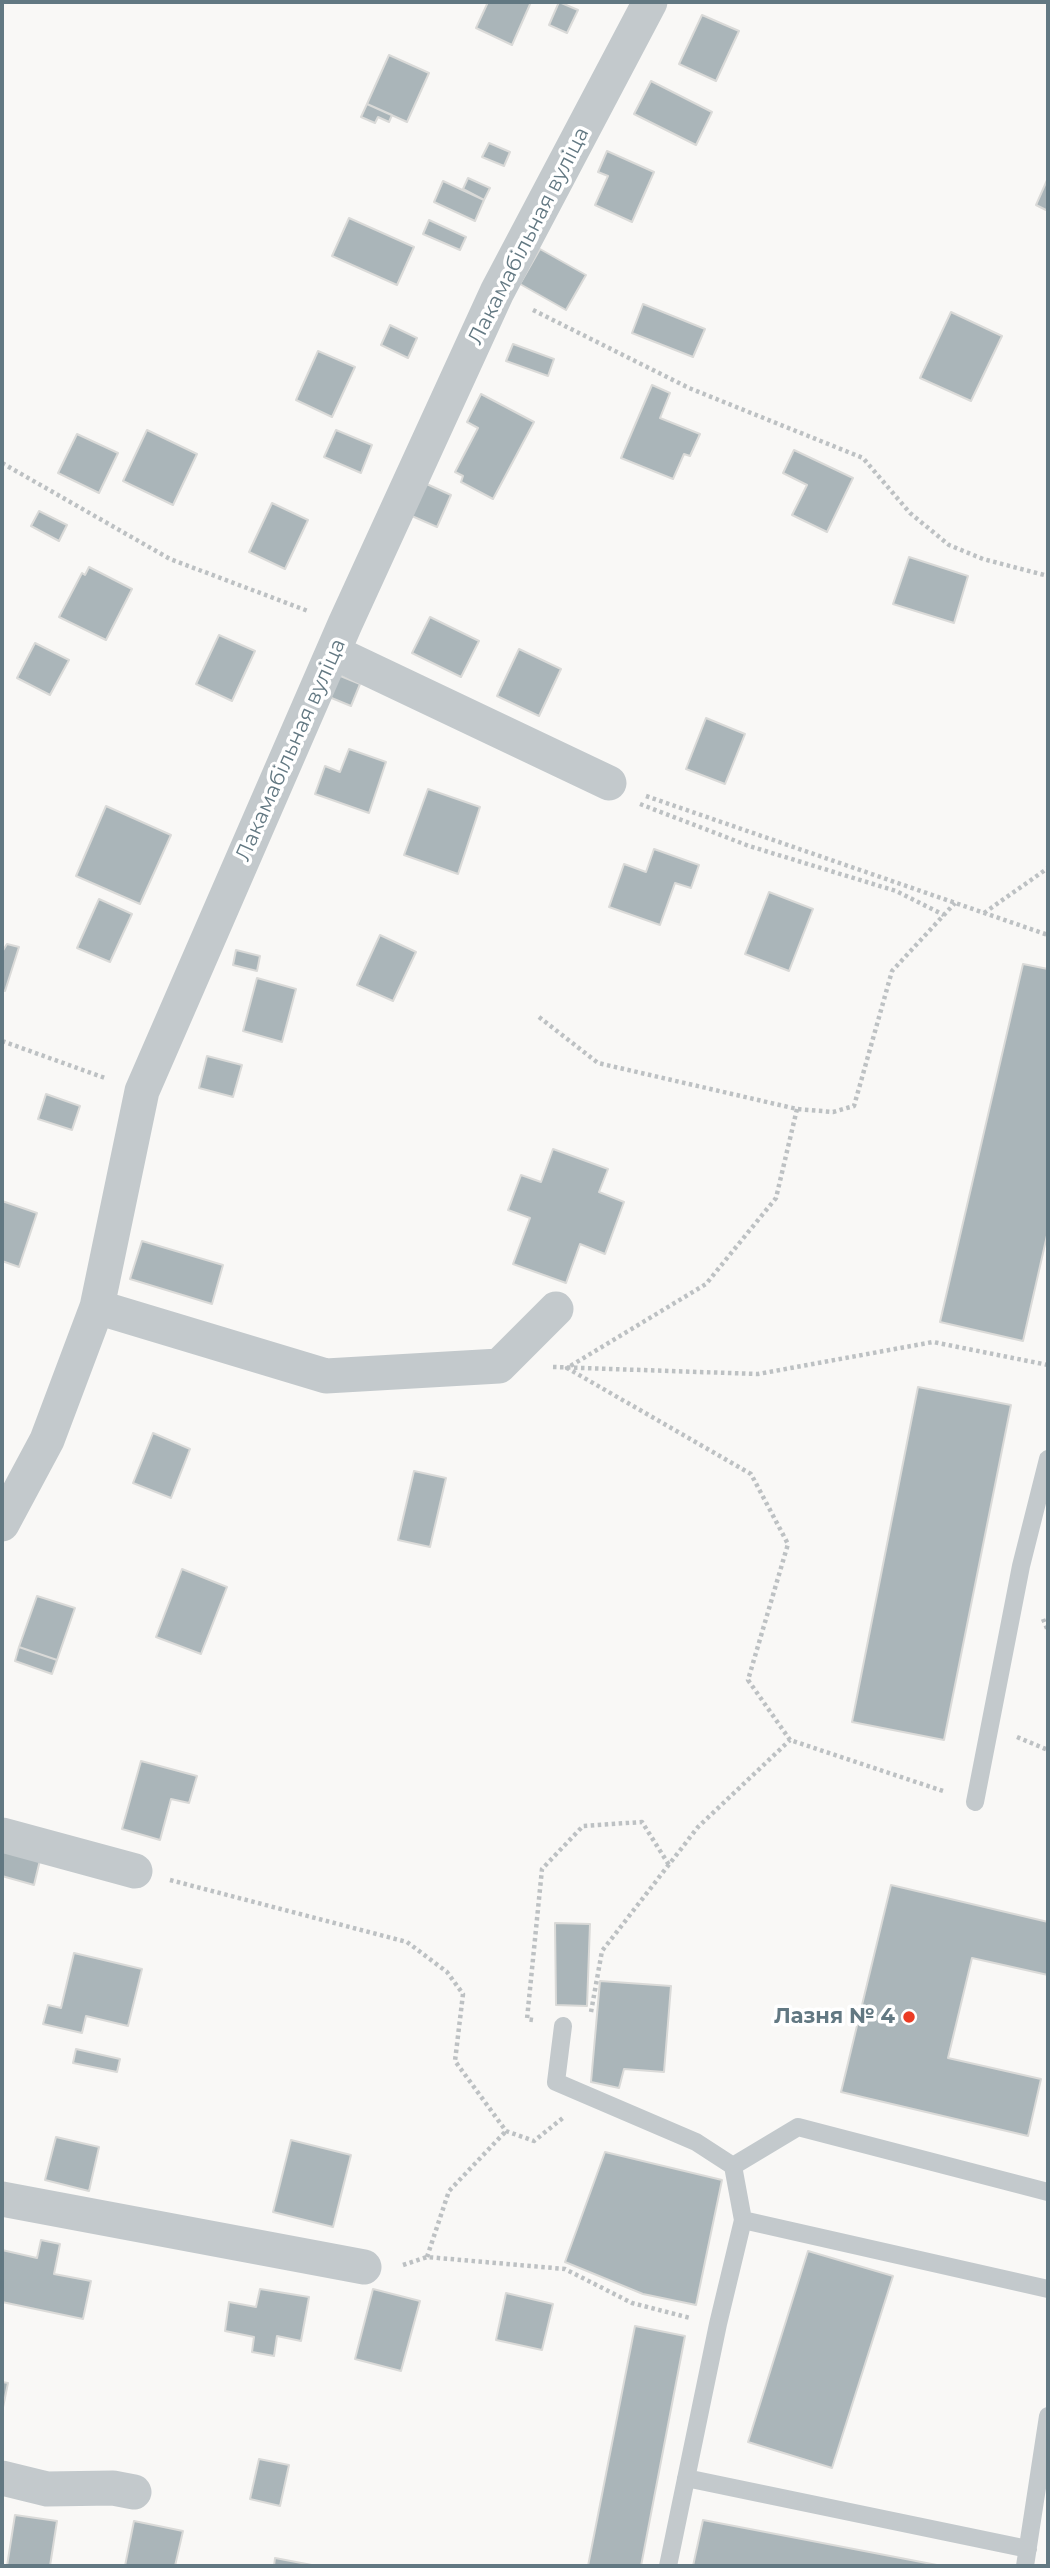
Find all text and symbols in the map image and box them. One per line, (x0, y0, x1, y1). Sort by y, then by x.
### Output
street label: Лакамабільная вуліца (463, 123, 595, 349)
street label: Лакамабільная вуліца (231, 635, 351, 865)
place label: Лазня № 4 (774, 2004, 895, 2030)
marker: Лазня № 4 (901, 2009, 917, 2025)

